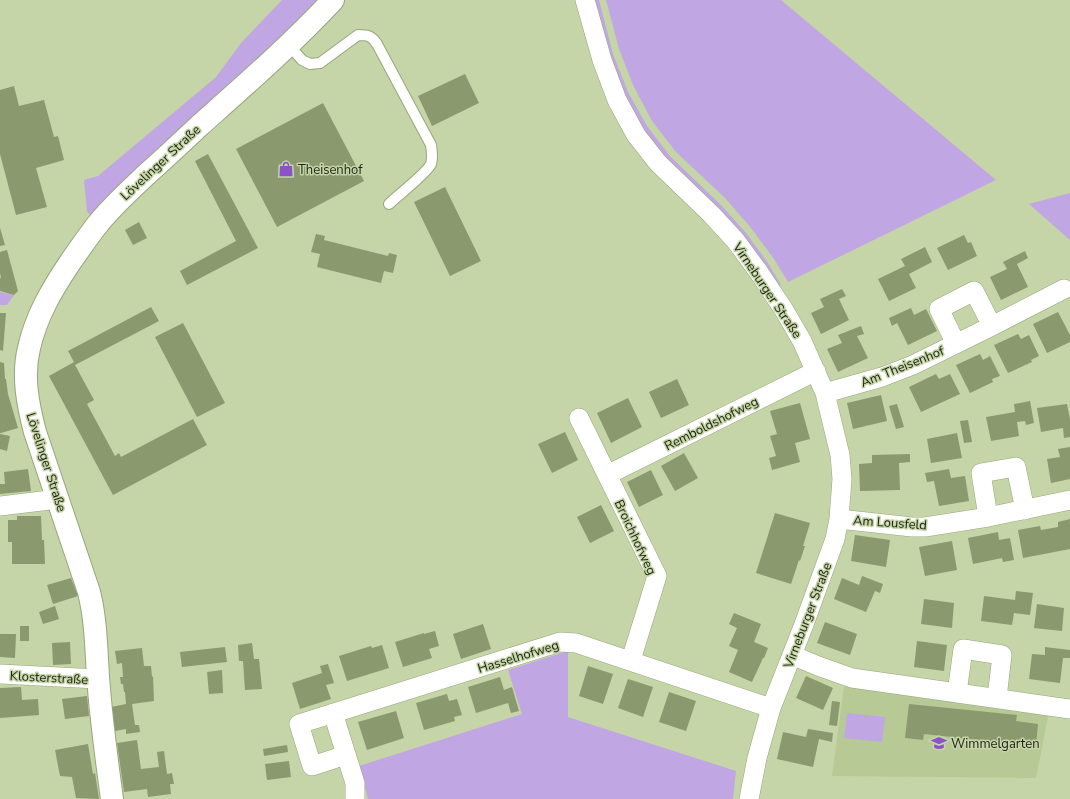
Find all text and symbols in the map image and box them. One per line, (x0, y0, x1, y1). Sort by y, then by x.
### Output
street label: Lövelinger Straße (117, 121, 205, 205)
shop icon: Theisenhof (277, 160, 295, 178)
place label: Theisenhof (298, 161, 363, 179)
street label: Virneburger Straße (728, 238, 806, 342)
street label: Am Theisenhof (858, 342, 947, 392)
street label: Remboldshofweg (661, 392, 762, 455)
street label: Lövelinger Straße (22, 410, 71, 514)
street label: Broichhofweg (610, 497, 660, 578)
street label: Am Lousfeld (852, 511, 928, 535)
street label: Virneburger Straße (779, 560, 836, 672)
street label: Hasselhofweg (475, 636, 561, 678)
street label: Klosterstraße (9, 667, 89, 689)
school or university icon: Wimmelgarten (930, 734, 948, 752)
place label: Wimmelgarten (951, 735, 1040, 753)

